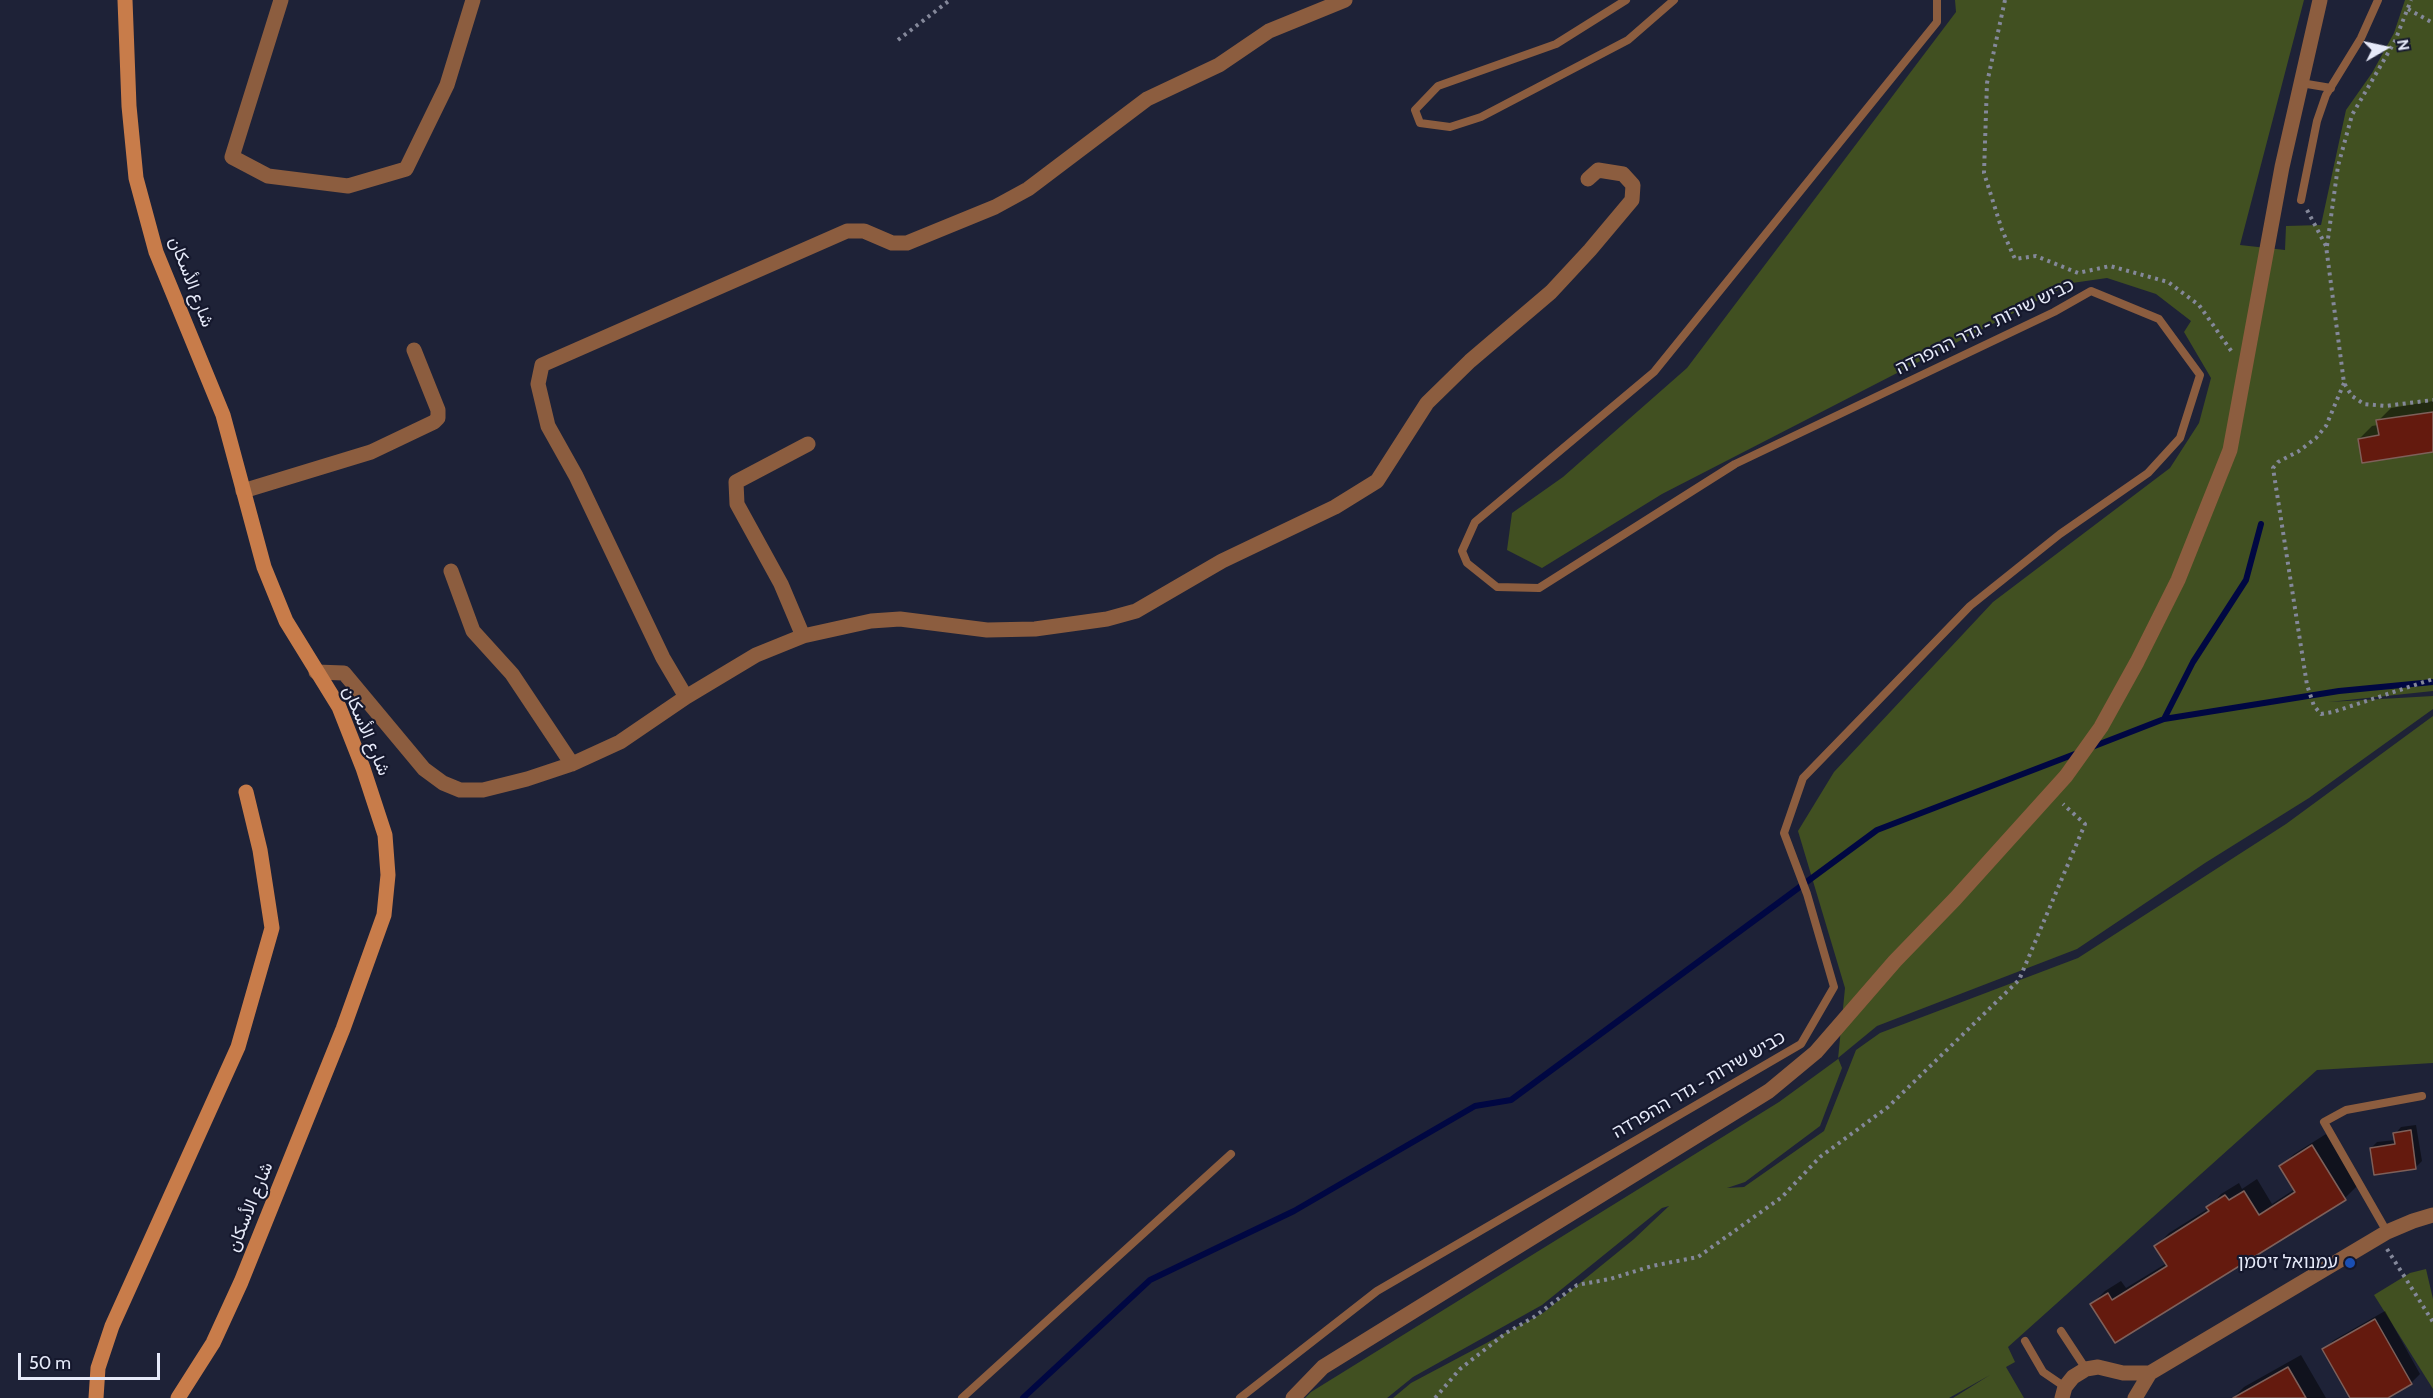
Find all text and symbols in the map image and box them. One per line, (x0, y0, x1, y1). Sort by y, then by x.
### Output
north arrow (2355, 18, 2415, 78)
text: N (2393, 38, 2414, 52)
street label: شارع الأسكان (164, 234, 218, 330)
street label: כביש שירות - גדר ההפרדה (1892, 274, 2078, 380)
street label: شارع الأسكان (338, 683, 394, 779)
street label: כביש שירות - גדר ההפרדה (1609, 1027, 1789, 1143)
street label: شارع الأسكان (222, 1159, 278, 1255)
place label: עמנואל זיסמן (2238, 1252, 2338, 1274)
marker: עמנואל זיסמן (2343, 1256, 2357, 1270)
scale bar (21, 1341, 164, 1379)
text: 50 m (29, 1352, 71, 1374)

